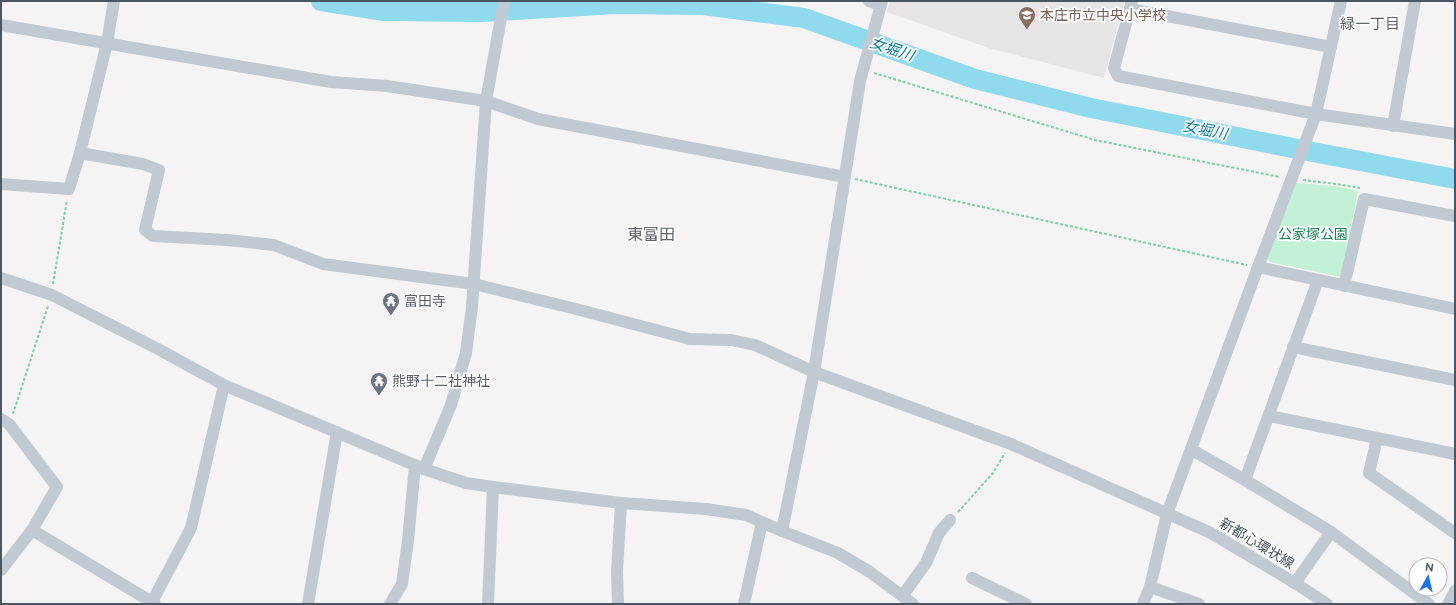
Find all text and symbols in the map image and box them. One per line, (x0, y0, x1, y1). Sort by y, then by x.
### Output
school or university icon: 本庄市立中央小学校 (1017, 5, 1037, 30)
place label: 本庄市立中央小学校 (1040, 7, 1166, 23)
district label: 緑一丁目 (1340, 15, 1400, 33)
water label: 女堀川 (868, 33, 918, 65)
water label: 女堀川 (1181, 117, 1231, 144)
district label: 東富田 (627, 225, 675, 244)
park label: 公家塚公園 (1278, 226, 1348, 242)
temple icon: 富田寺 (381, 291, 401, 316)
place label: 富田寺 (404, 293, 446, 309)
temple icon: 熊野十二社神社 (369, 371, 389, 396)
place label: 熊野十二社神社 (392, 373, 490, 389)
street label: 新都心環状線 (1217, 515, 1297, 571)
north arrow (1408, 557, 1448, 597)
text: N (1424, 561, 1434, 575)

